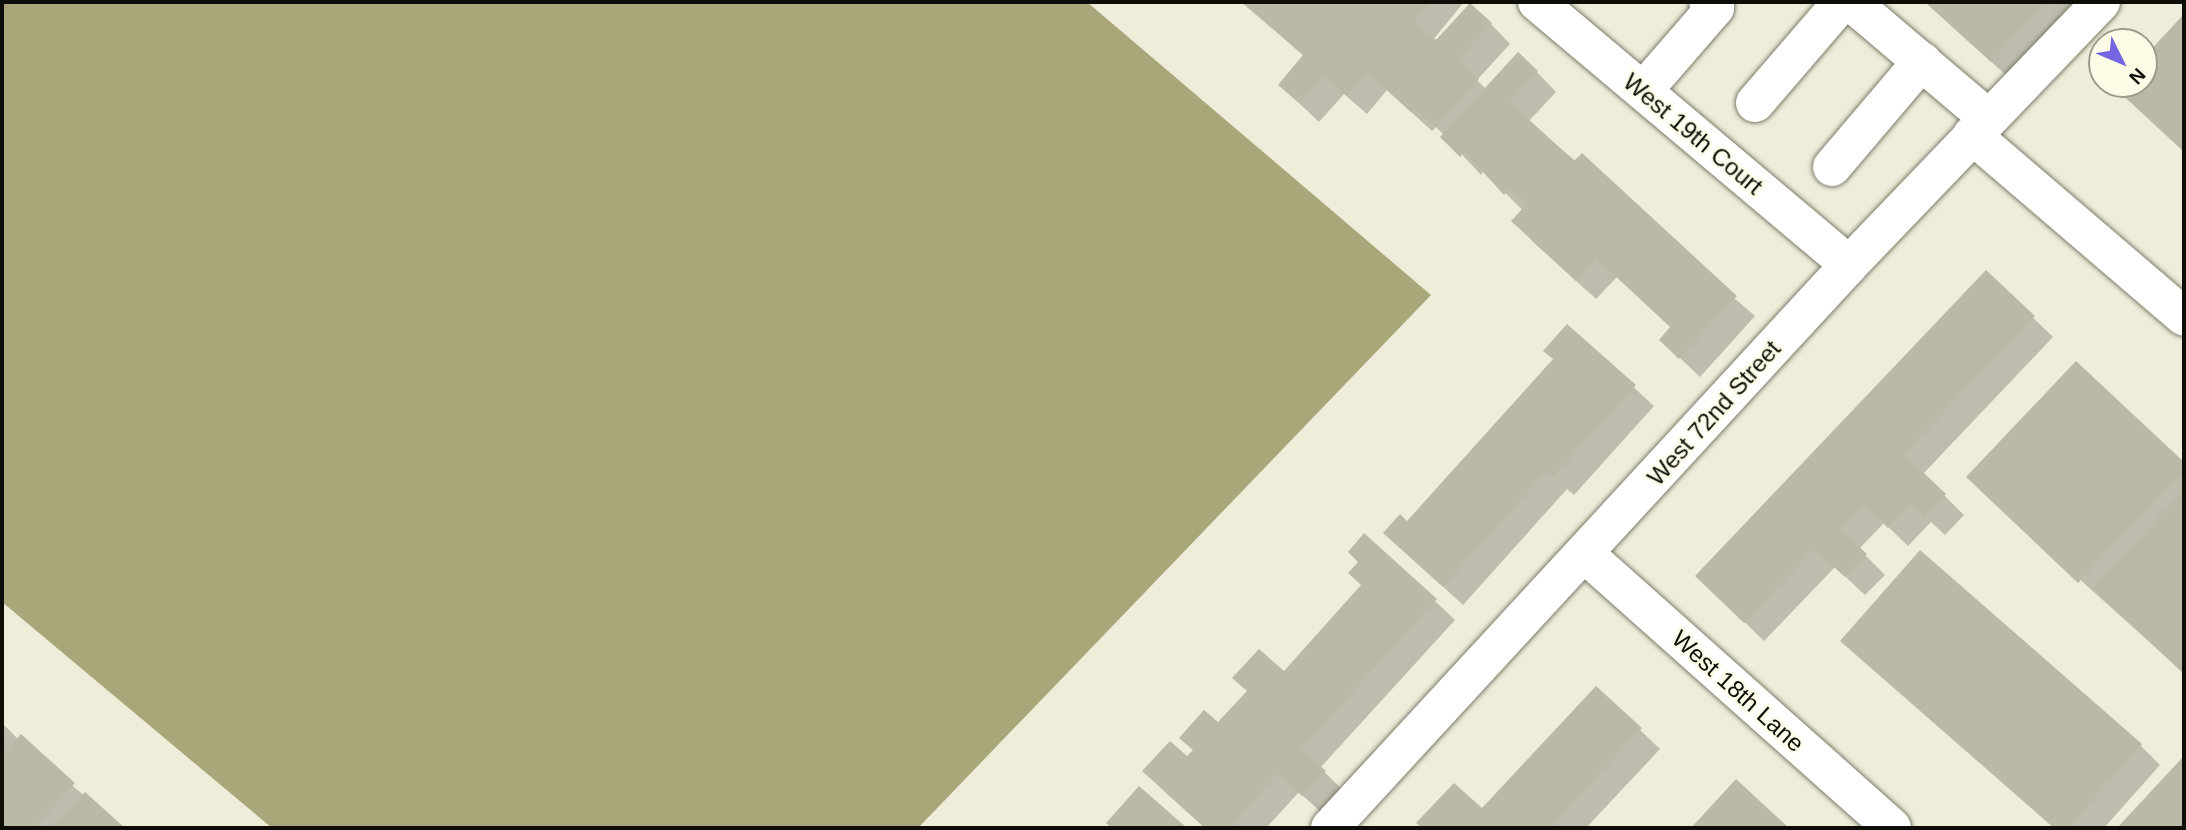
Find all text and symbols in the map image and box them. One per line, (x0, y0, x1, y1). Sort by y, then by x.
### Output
north arrow (2088, 28, 2158, 98)
text: N (2125, 64, 2150, 88)
street label: West 19th Court (1617, 67, 1769, 201)
street label: West 72nd Street (1641, 335, 1787, 491)
street label: West 18th Lane (1666, 624, 1810, 758)

